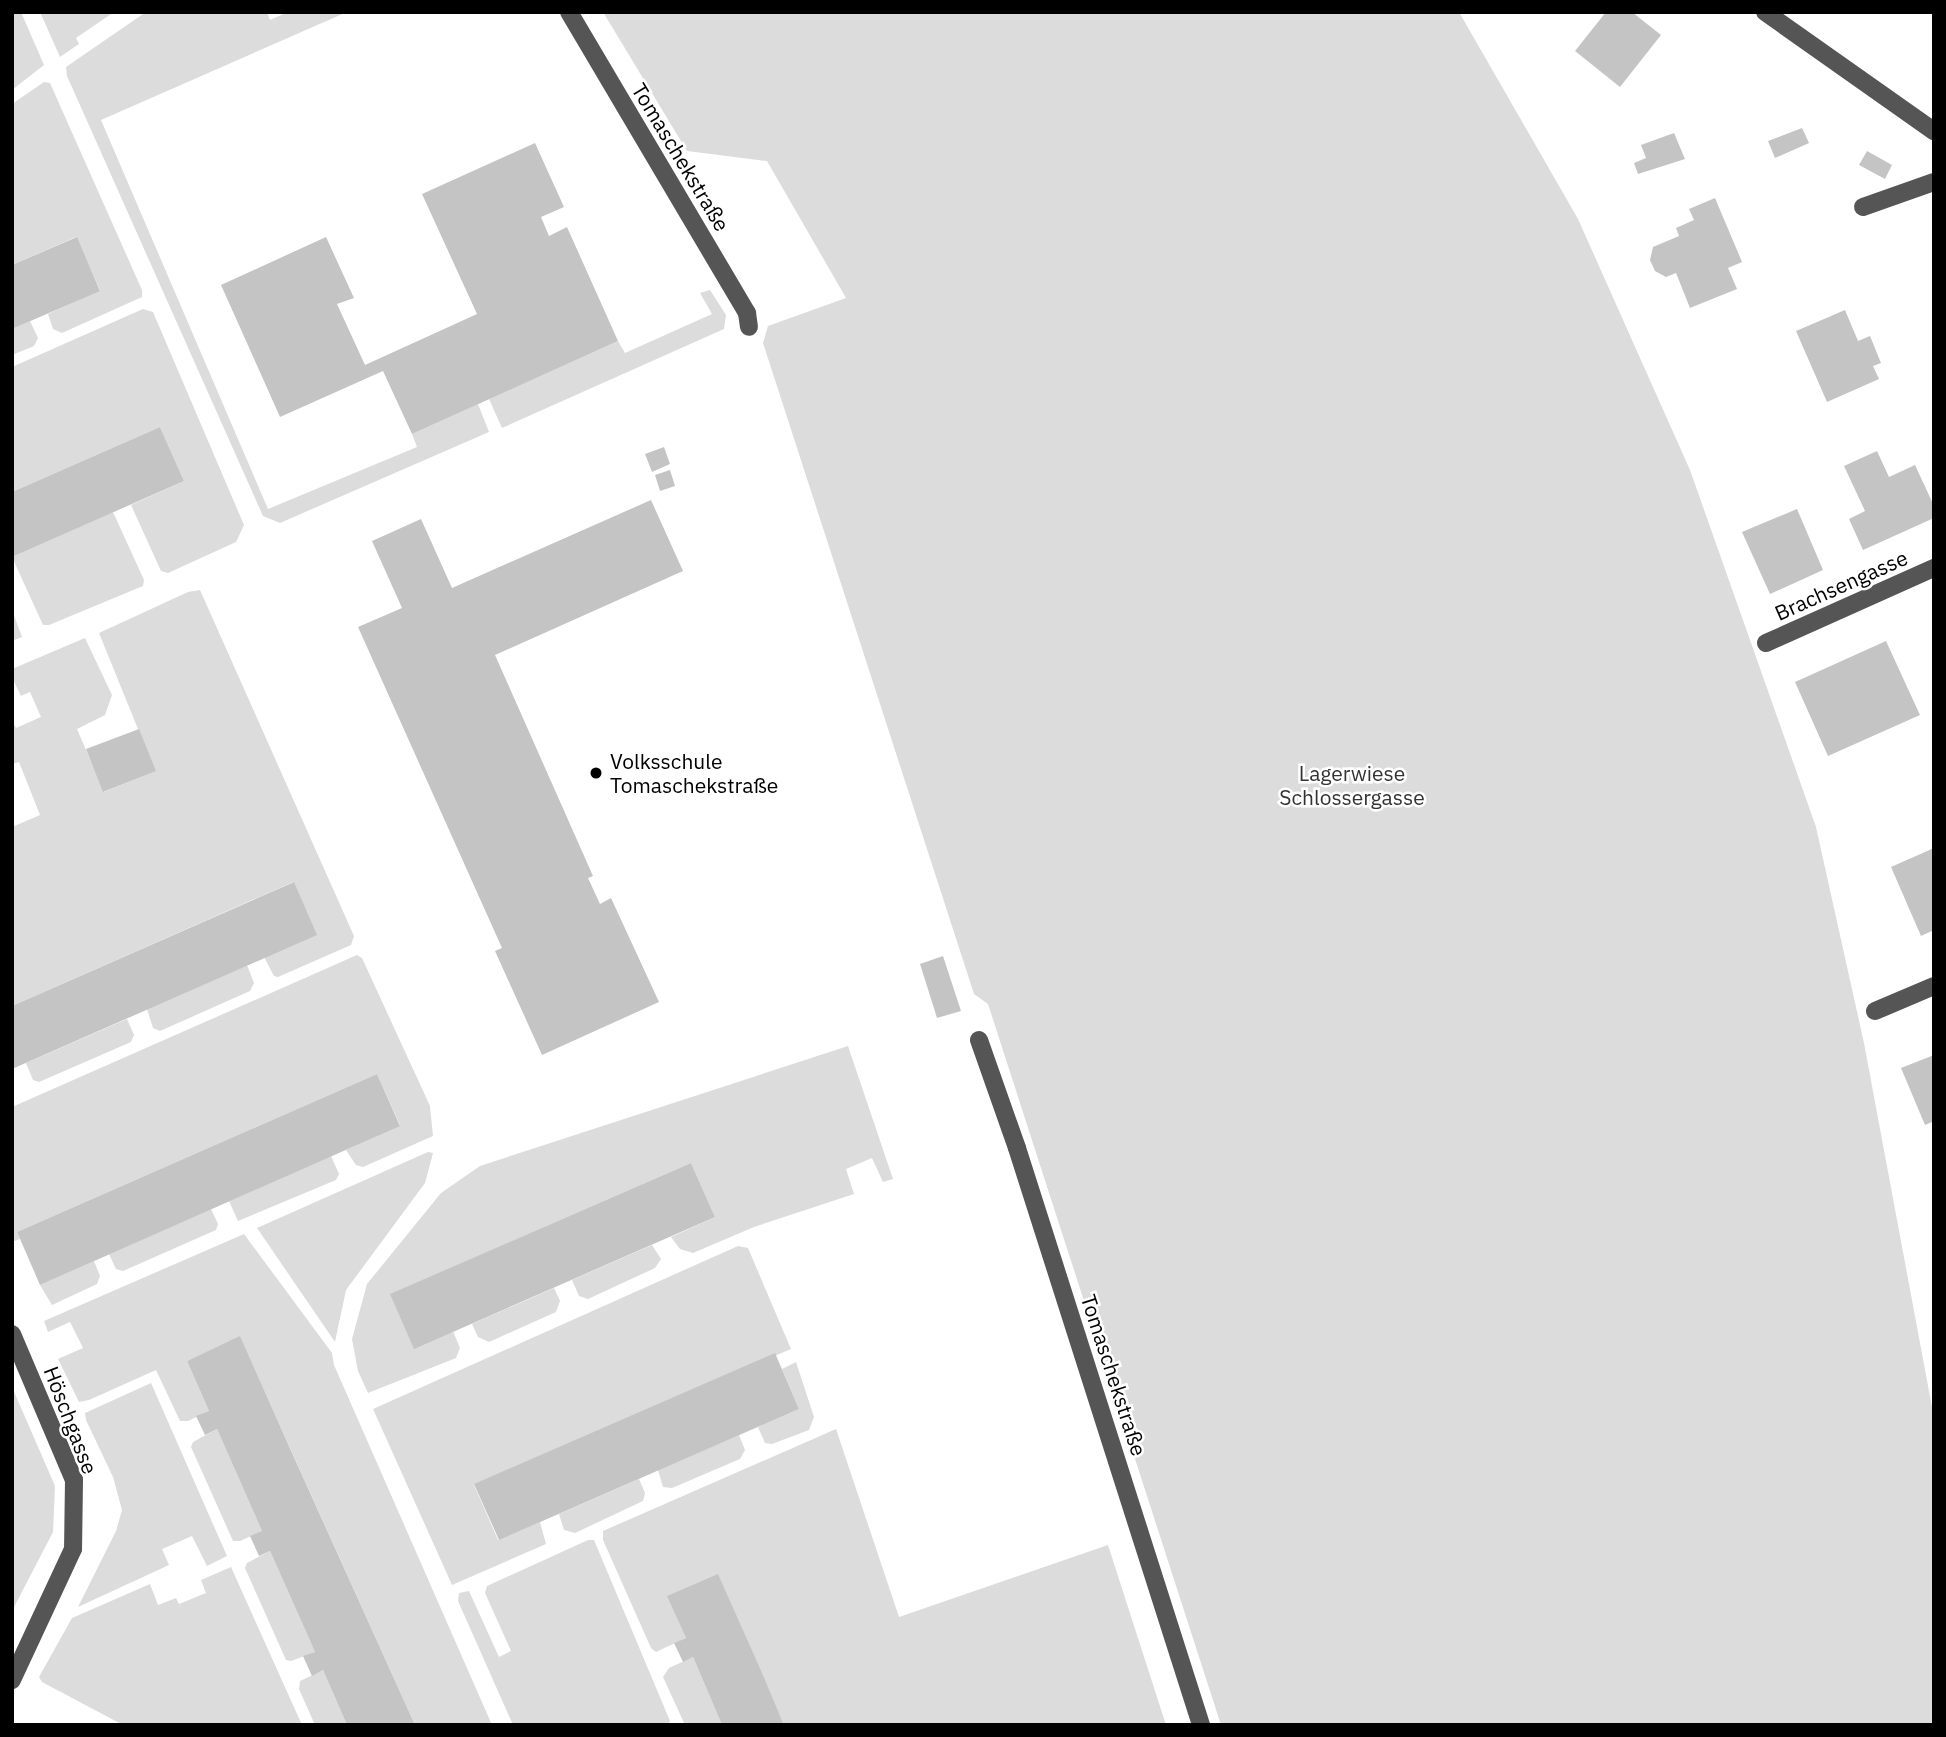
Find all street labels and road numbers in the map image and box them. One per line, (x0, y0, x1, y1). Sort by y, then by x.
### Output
street label: Tomaschekstraße (627, 78, 735, 236)
street label: Brachsengasse (1771, 544, 1911, 626)
street label: Tomaschekstraße (1076, 1291, 1152, 1459)
street label: Höschgasse (39, 1363, 103, 1477)

